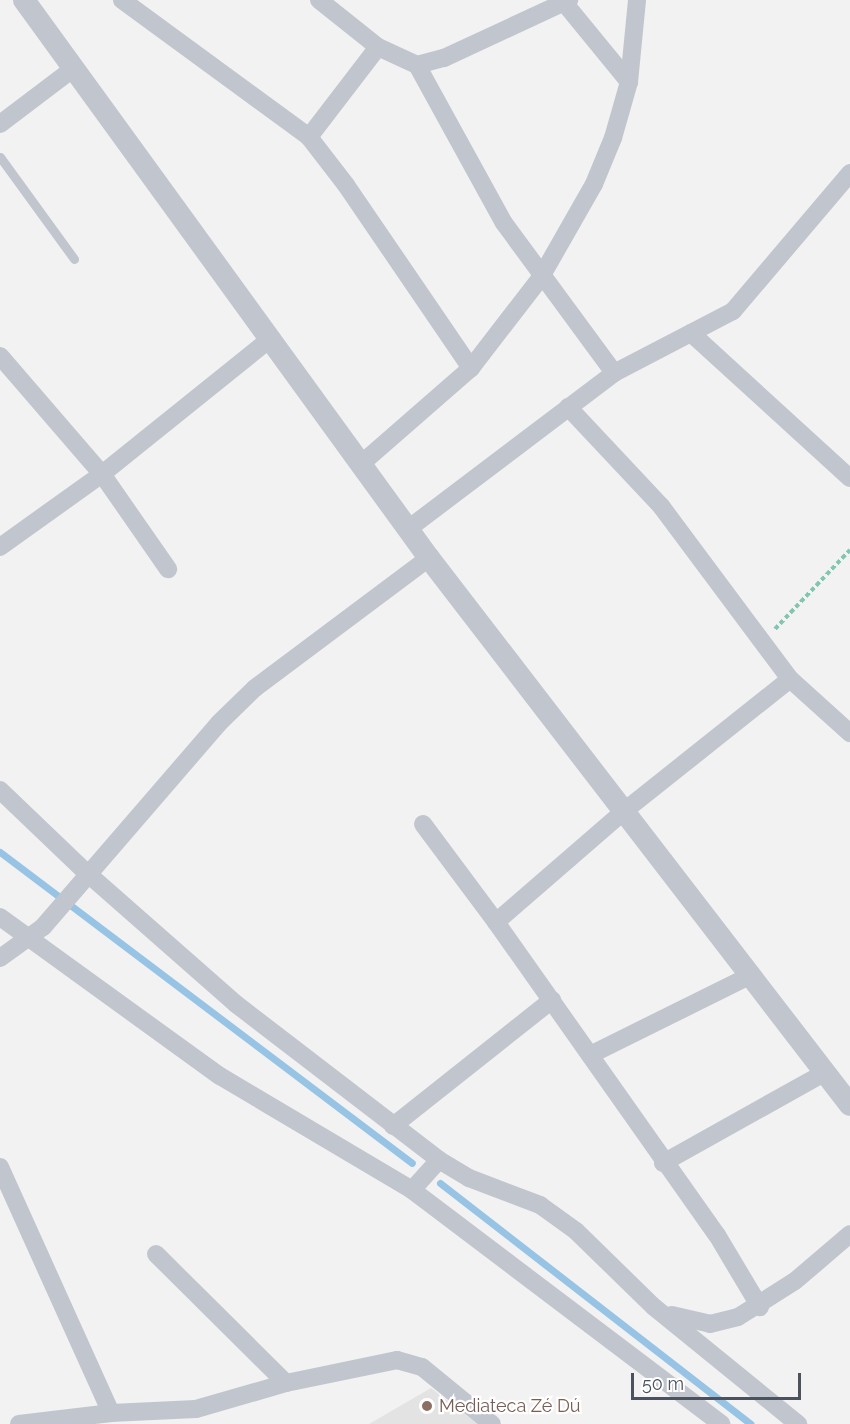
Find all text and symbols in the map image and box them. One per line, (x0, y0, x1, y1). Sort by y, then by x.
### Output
scale bar (634, 1361, 804, 1399)
text: 50 m (642, 1373, 684, 1394)
place label: Mediateca Zé Dú (439, 1395, 581, 1417)
marker: Mediateca Zé Dú (420, 1399, 434, 1413)

